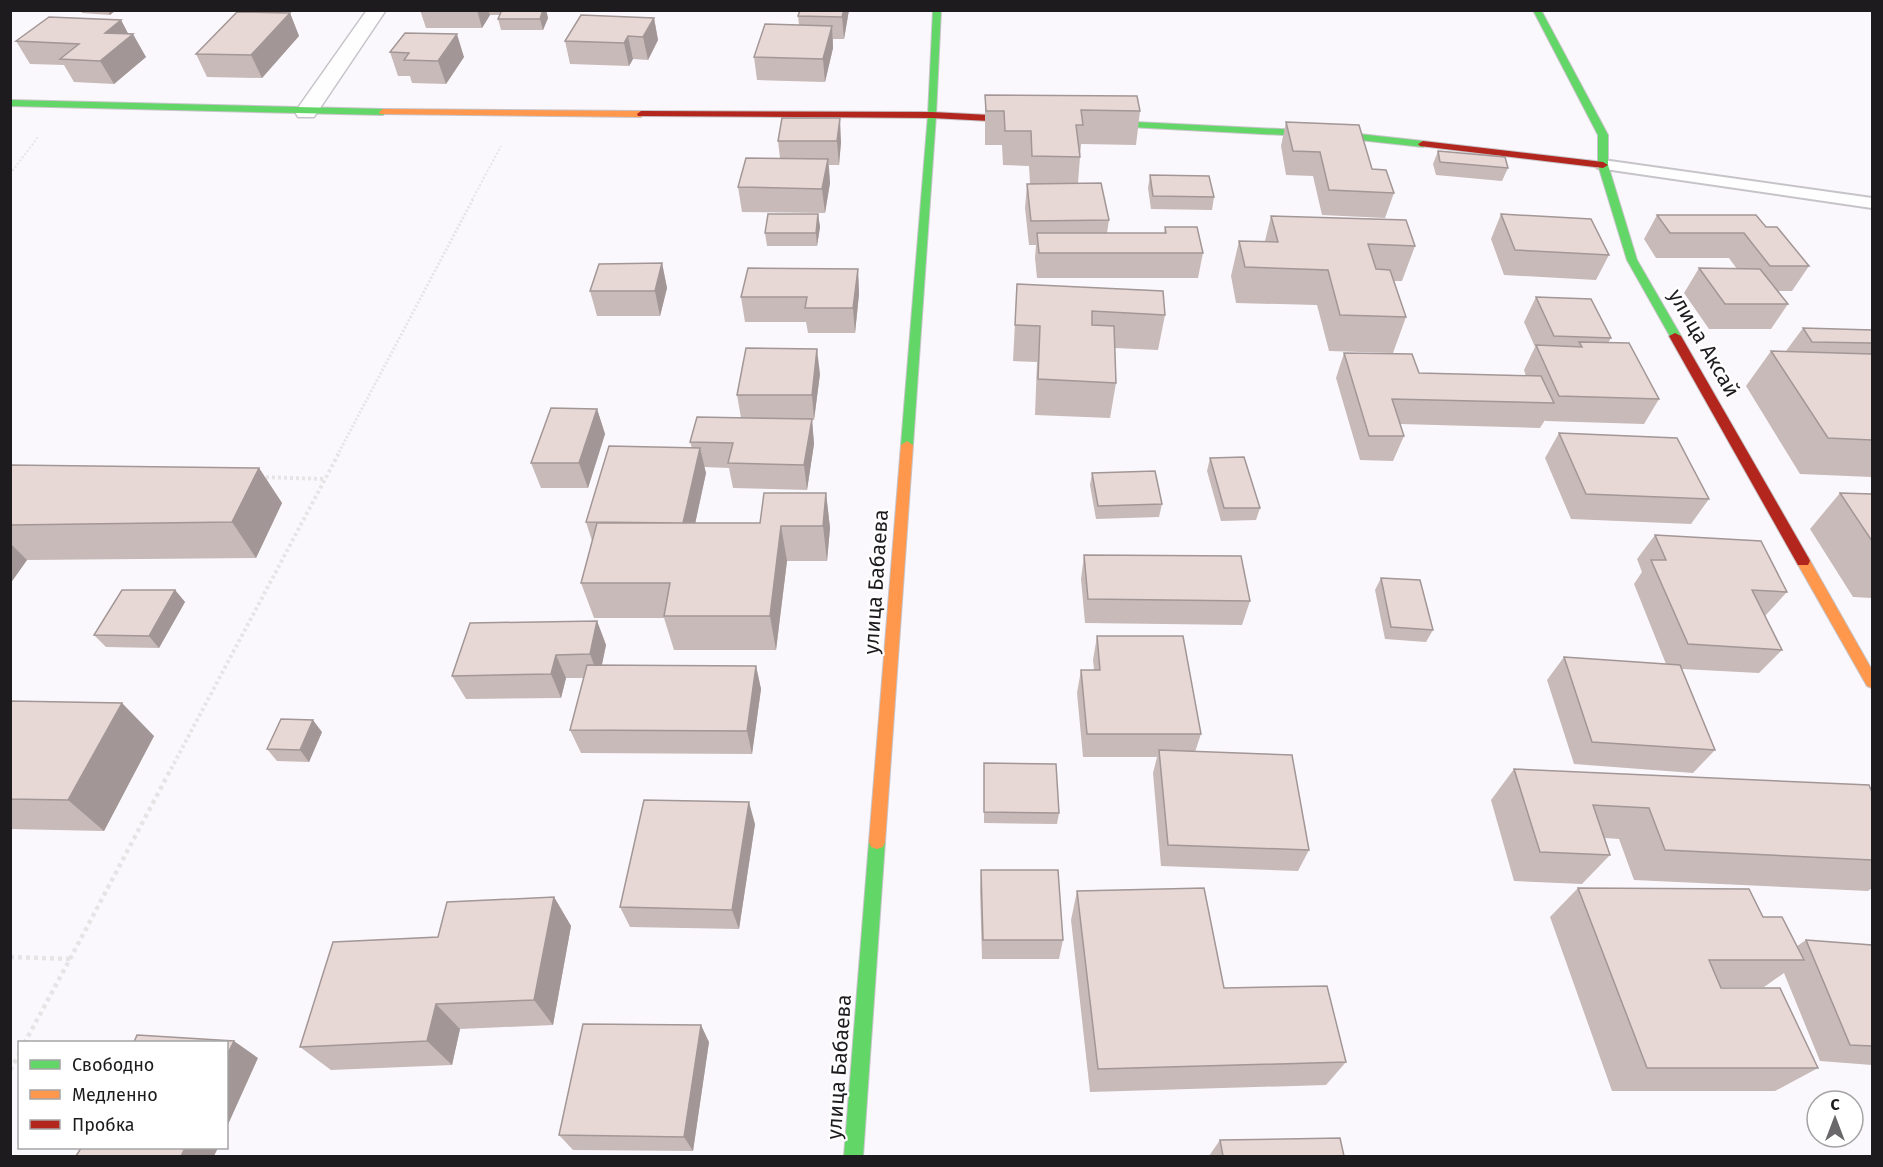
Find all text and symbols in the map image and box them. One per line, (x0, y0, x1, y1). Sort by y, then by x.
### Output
street label: улица Аксай (1663, 284, 1745, 402)
street label: улица Бабаева (858, 509, 894, 655)
street label: улица Бабаева (821, 994, 857, 1140)
legend (18, 1041, 228, 1149)
text: Свободно (72, 1054, 154, 1076)
text: Медленно (72, 1084, 158, 1106)
north arrow (1805, 1089, 1865, 1149)
text: С (1830, 1095, 1840, 1114)
text: Пробка (72, 1114, 135, 1136)

